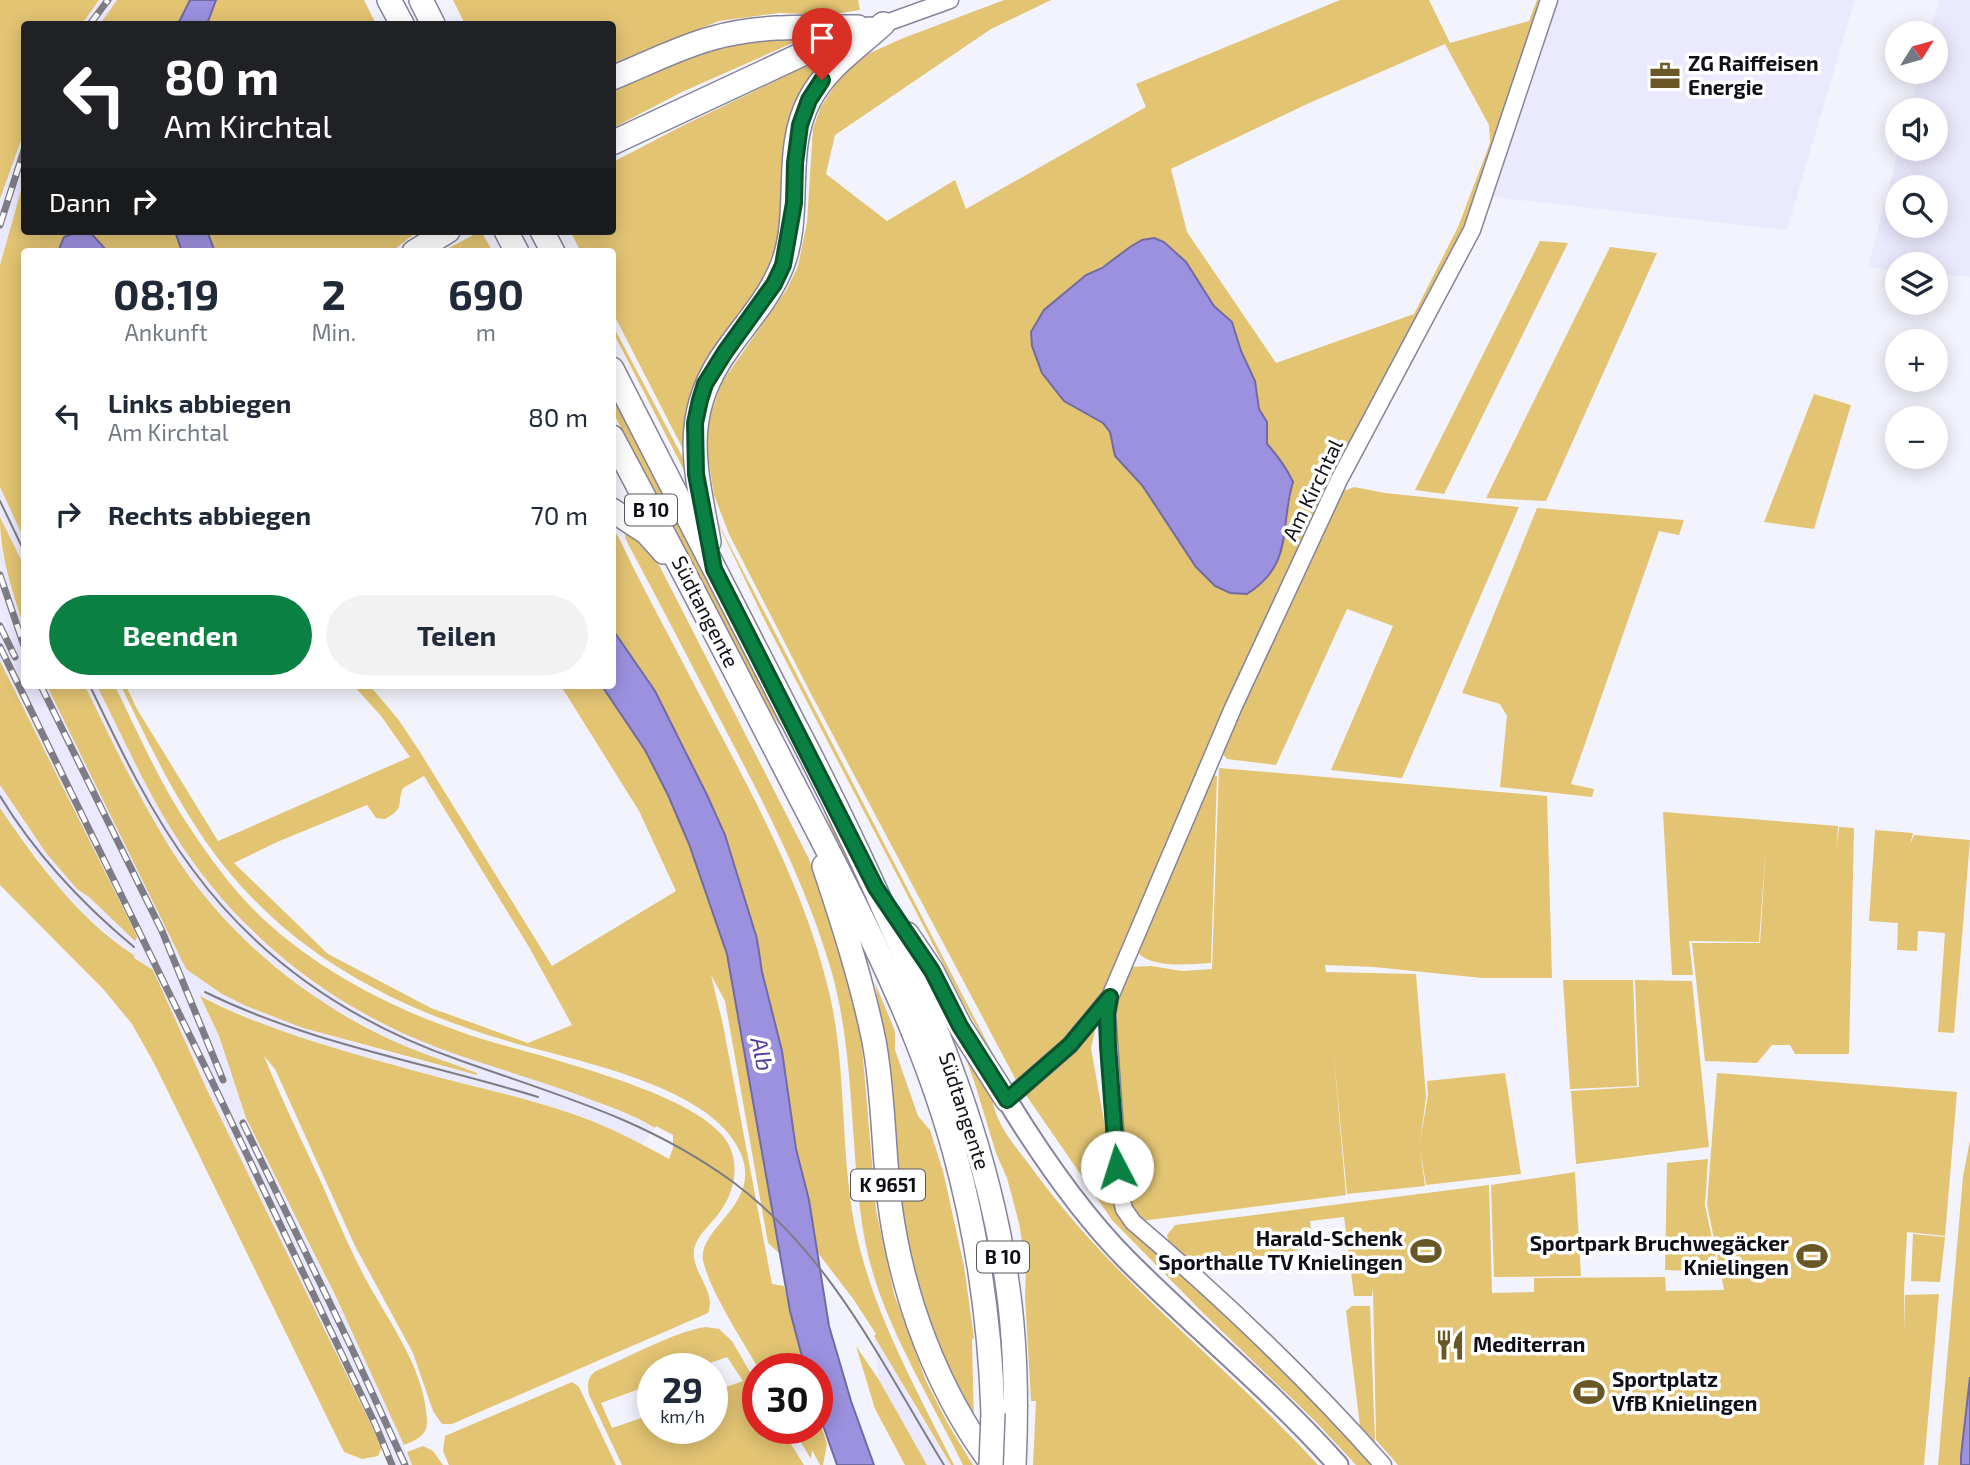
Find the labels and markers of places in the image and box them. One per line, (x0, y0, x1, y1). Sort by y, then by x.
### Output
pin (792, 8, 852, 80)
place label: ZG Raiffeisen Energie (1688, 50, 1819, 99)
office icon: ZG Raiffeisen Energie (1648, 59, 1682, 93)
place label: Harald-Schenk Sporthalle TV Knielingen (1158, 1225, 1403, 1274)
place label: Sportpark Bruchwegäcker Knielingen (1530, 1230, 1789, 1279)
sports icon: Harald-Schenk Sporthalle TV Knielingen (1409, 1234, 1443, 1268)
sports icon: Sportpark Bruchwegäcker Knielingen (1795, 1239, 1829, 1273)
restaurant icon: Mediterran (1433, 1328, 1467, 1362)
place label: Mediterran (1473, 1331, 1585, 1356)
place label: Sportplatz VfB Knielingen (1612, 1366, 1757, 1415)
sports icon: Sportplatz VfB Knielingen (1572, 1375, 1606, 1409)

